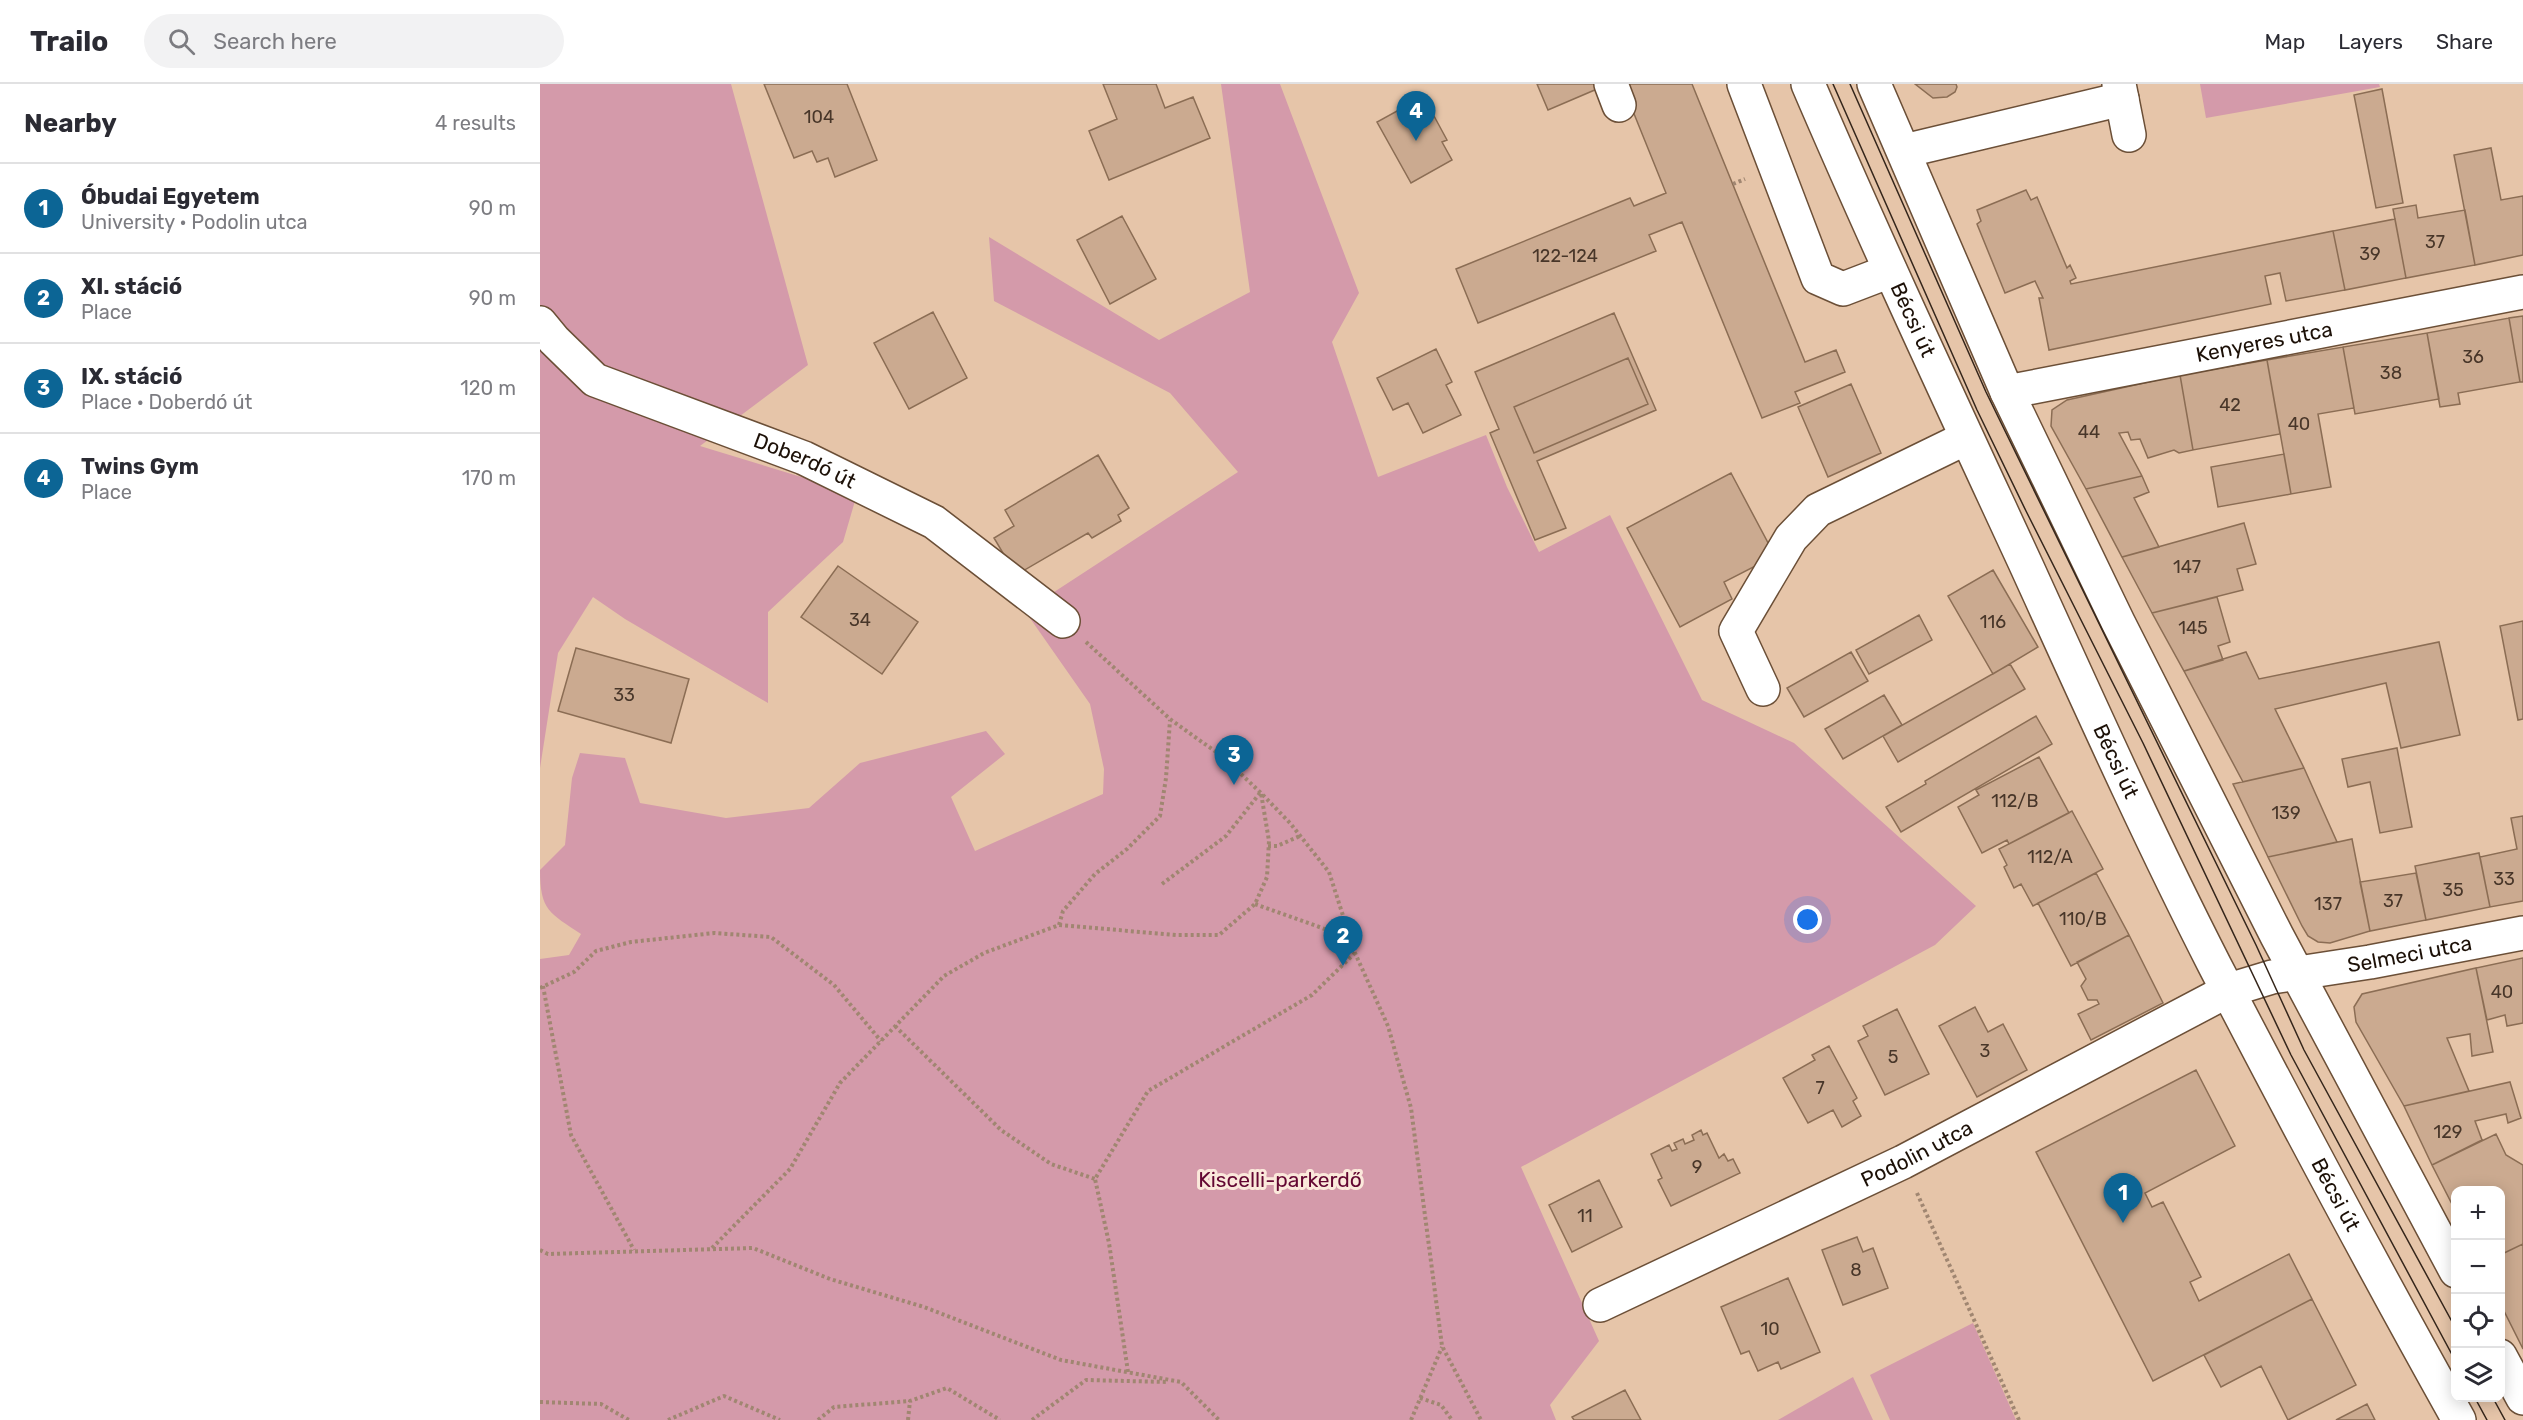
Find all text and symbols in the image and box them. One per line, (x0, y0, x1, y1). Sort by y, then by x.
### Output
search box (144, 14, 564, 68)
text: Trailo (30, 25, 108, 58)
icon: search (165, 25, 198, 58)
text: Search here (213, 28, 337, 55)
text: Map (2264, 29, 2305, 54)
text: Layers (2338, 29, 2403, 54)
text: Share (2436, 29, 2493, 54)
pin: 4 (1396, 92, 1436, 141)
house number: 104 (804, 106, 834, 128)
text: Nearby (24, 108, 117, 139)
text: 4 results (435, 111, 516, 135)
text: Óbudai Egyetem (81, 183, 260, 210)
text: 1 (39, 196, 48, 220)
text: 90 m (469, 196, 516, 220)
text: University · Podolin utca (81, 210, 307, 234)
house number: 37 (2425, 231, 2445, 253)
house number: 39 (2359, 243, 2381, 265)
house number: 122-124 (1532, 245, 1598, 267)
text: XI. stáció (81, 273, 182, 300)
street label: Bécsi út (1886, 278, 1941, 361)
text: 2 (37, 286, 50, 310)
text: 90 m (469, 286, 516, 310)
text: Place (81, 300, 132, 324)
street label: Kenyeres utca (2194, 316, 2335, 367)
house number: 36 (2462, 346, 2484, 368)
house number: 38 (2380, 362, 2402, 384)
text: IX. stáció (81, 363, 182, 390)
text: 3 (37, 376, 50, 400)
text: 120 m (460, 376, 516, 400)
text: Place · Doberdó út (81, 390, 252, 414)
house number: 42 (2219, 394, 2241, 416)
house number: 40 (2288, 413, 2310, 435)
house number: 44 (2078, 421, 2100, 443)
street label: Doberdó út (750, 427, 860, 494)
text: Twins Gym (81, 453, 199, 480)
text: 4 (37, 466, 50, 490)
text: 170 m (462, 466, 516, 490)
text: Place (81, 480, 132, 504)
house number: 147 (2173, 556, 2201, 578)
house number: 34 (849, 609, 871, 631)
house number: 116 (1980, 611, 2006, 633)
house number: 145 (2178, 617, 2208, 639)
house number: 33 (613, 684, 635, 706)
street label: Bécsi út (2088, 720, 2144, 802)
pin: 3 (1214, 736, 1254, 785)
house number: 112/B (1991, 790, 2039, 812)
house number: 139 (2271, 802, 2301, 824)
house number: 112/A (2027, 846, 2073, 868)
house number: 33 (2493, 868, 2515, 890)
house number: 35 (2442, 879, 2464, 901)
house number: 37 (2383, 890, 2403, 912)
house number: 137 (2314, 893, 2342, 915)
your location (1793, 905, 1822, 934)
house number: 110/B (2059, 908, 2107, 930)
pin: 2 (1324, 916, 1362, 966)
street label: Selmeci utca (2345, 930, 2474, 977)
house number: 40 (2491, 981, 2513, 1003)
house number: 3 (1980, 1040, 1990, 1062)
house number: 5 (1888, 1046, 1898, 1068)
house number: 7 (1815, 1077, 1825, 1099)
street label: Podolin utca (1857, 1115, 1977, 1192)
house number: 129 (2434, 1121, 2462, 1143)
street label: Bécsi út (2306, 1154, 2366, 1235)
house number: 9 (1692, 1156, 1702, 1178)
park label: Kiscelli-parkerdő (1198, 1167, 1362, 1192)
pin: 1 (2104, 1174, 2142, 1223)
map controls (2451, 1186, 2505, 1402)
button: + (2451, 1186, 2505, 1240)
house number: 11 (1577, 1205, 1593, 1227)
button: − (2451, 1240, 2505, 1294)
house number: 8 (1850, 1259, 1862, 1281)
button: locate (2451, 1294, 2505, 1348)
house number: 10 (1760, 1318, 1780, 1340)
button: layers (2451, 1348, 2505, 1402)

